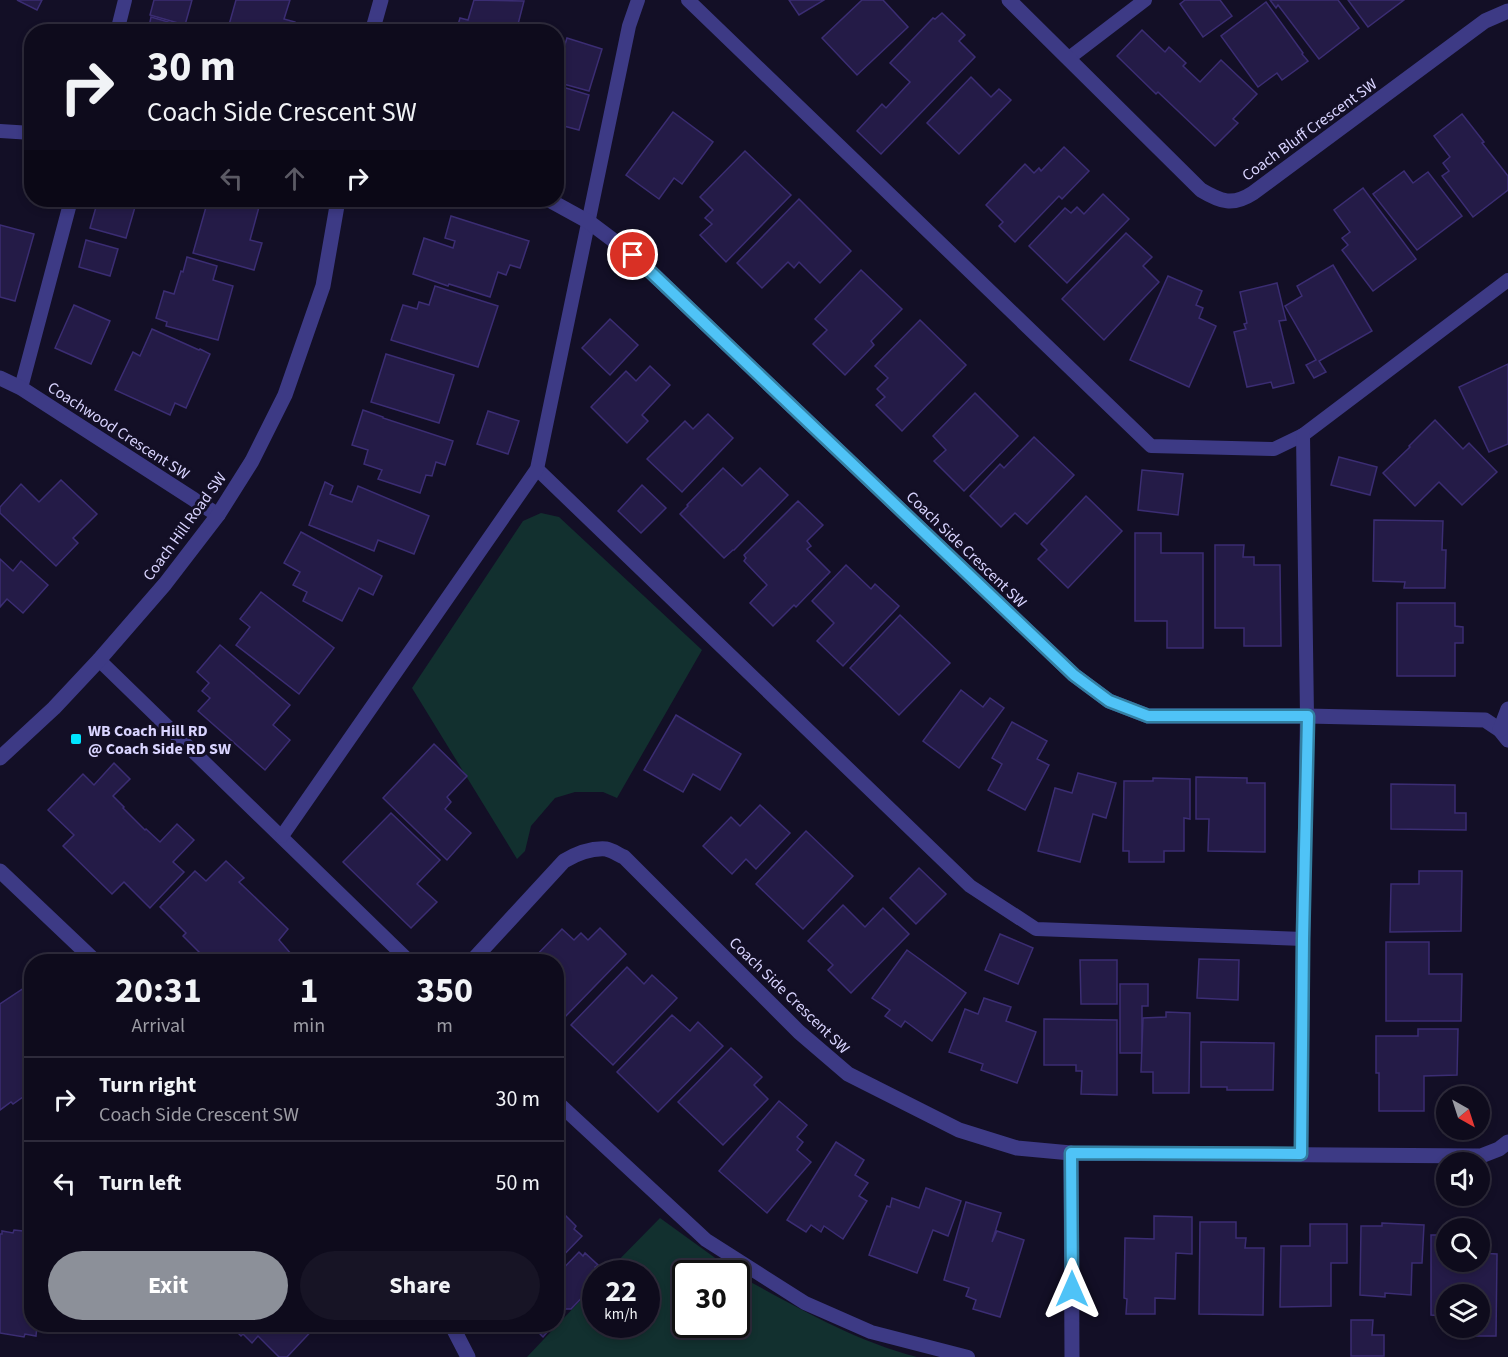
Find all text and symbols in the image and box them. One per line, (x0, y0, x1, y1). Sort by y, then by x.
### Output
text: 30 m (147, 37, 236, 97)
icon: right (48, 48, 126, 126)
street label: Coach Bluff Crescent SW (1238, 73, 1382, 186)
text: Coach Side Crescent SW (147, 93, 417, 132)
icon: left (215, 162, 248, 195)
icon: ahead (278, 162, 311, 195)
icon: right (341, 162, 374, 195)
pin (607, 229, 658, 280)
icon: arrive (616, 238, 649, 271)
street label: Coachwood Crescent SW (43, 377, 194, 485)
street label: Coach Hill Road SW (138, 468, 232, 585)
street label: Coach Side Crescent SW (901, 486, 1032, 613)
place label: WB Coach Hill RD @ Coach Side RD SW (88, 720, 231, 760)
marker: WB Coach Hill RD @ Coach Side RD SW (69, 732, 83, 746)
street label: Coach Side Crescent SW (724, 932, 855, 1059)
text: 20:31 (115, 965, 202, 1016)
text: 1 (299, 965, 318, 1016)
text: 350 (416, 965, 473, 1016)
text: Arrival (131, 1012, 185, 1040)
text: min (293, 1012, 325, 1040)
text: m (436, 1012, 453, 1040)
text: Turn right (99, 1069, 196, 1101)
icon: right (48, 1083, 81, 1116)
text: 30 m (495, 1083, 540, 1115)
north arrow (1436, 1086, 1490, 1140)
map controls (1436, 1086, 1490, 1338)
text: Coach Side Crescent SW (99, 1101, 299, 1129)
button: sound (1436, 1152, 1490, 1206)
icon: left (48, 1167, 81, 1200)
text: Turn left (99, 1167, 181, 1199)
text: 50 m (495, 1167, 540, 1199)
button: search (1436, 1218, 1490, 1272)
button: Exit (48, 1251, 288, 1320)
button: Share (300, 1251, 540, 1320)
position arrow (1040, 1257, 1104, 1321)
speed limit sign: 30 (672, 1260, 750, 1338)
text: 22 (605, 1270, 637, 1313)
button: layers (1436, 1284, 1490, 1338)
text: km/h (604, 1304, 638, 1325)

